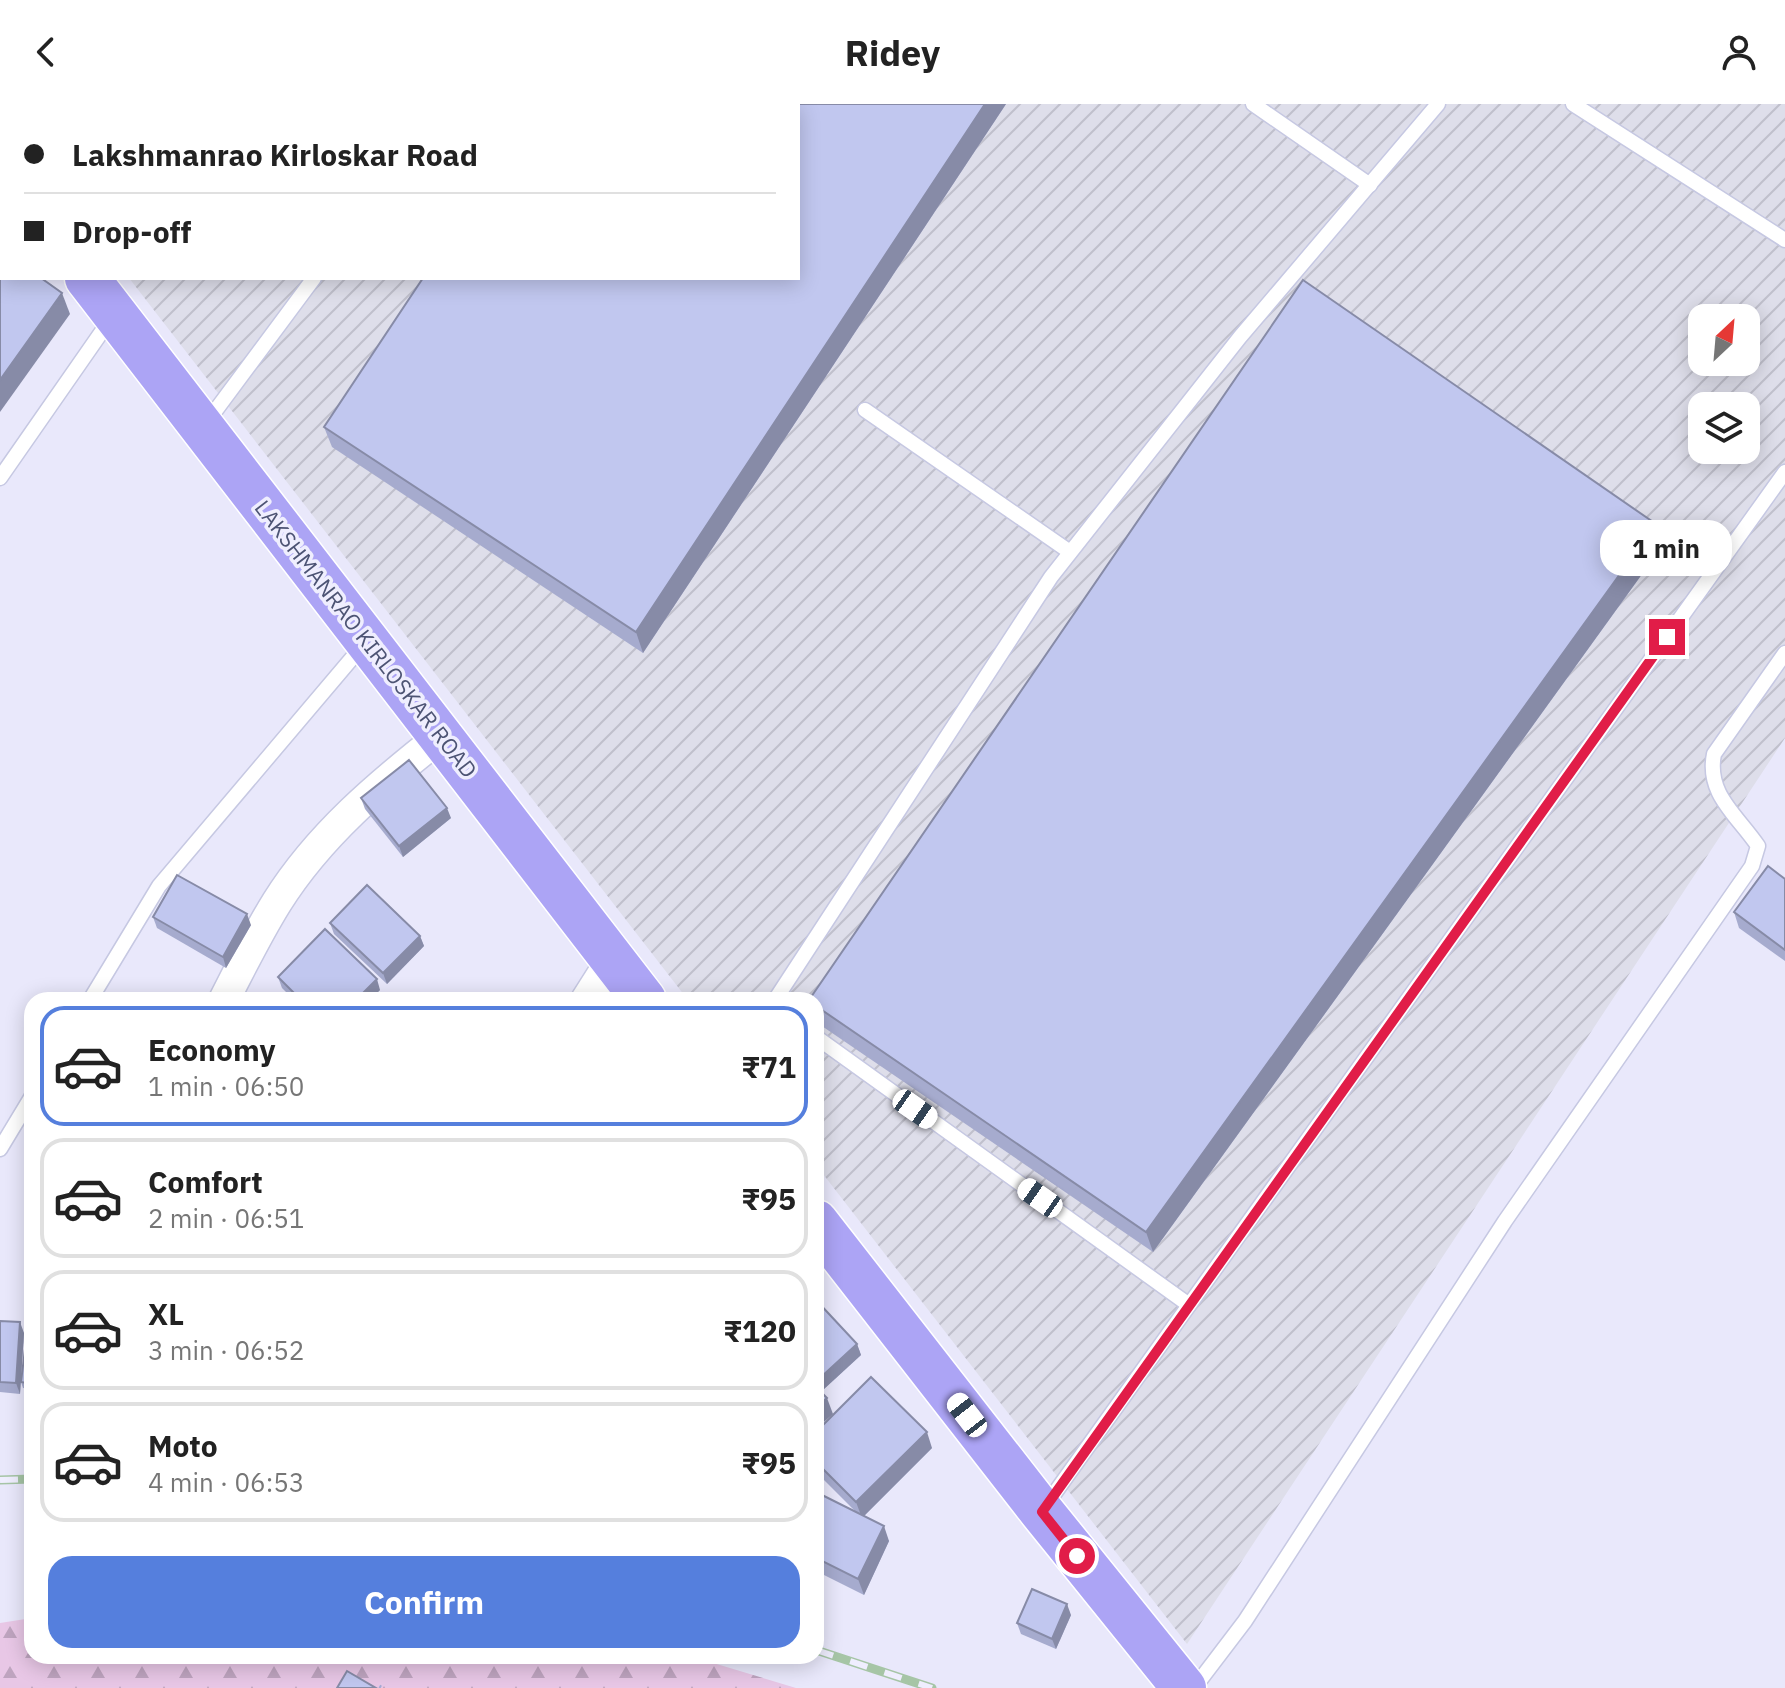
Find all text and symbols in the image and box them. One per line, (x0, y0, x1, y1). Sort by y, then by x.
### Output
text: Ridey (845, 29, 940, 76)
icon: back (24, 30, 68, 74)
icon: person (1717, 30, 1761, 74)
text: Lakshmanrao Kirloskar Road (72, 135, 478, 174)
text: Drop-off (72, 212, 191, 251)
north arrow (1688, 304, 1760, 376)
map controls (1688, 304, 1760, 464)
button: layers (1688, 392, 1760, 464)
street label: LAKSHMANRAO KIRLOSKAR ROAD (249, 494, 484, 783)
callout: 1 min (1601, 521, 1733, 577)
text: 1 min (1632, 531, 1700, 565)
route end (1649, 619, 1685, 655)
icon: car (52, 1030, 124, 1102)
text: Economy (148, 1030, 276, 1069)
text: ₹71 (741, 1047, 796, 1086)
text: 1 min · 06:50 (148, 1069, 304, 1103)
car (888, 1085, 942, 1133)
icon: car (52, 1162, 124, 1234)
text: Comfort (148, 1162, 263, 1201)
car (1013, 1174, 1067, 1222)
text: ₹95 (741, 1179, 796, 1218)
text: 2 min · 06:51 (148, 1201, 304, 1235)
icon: car (52, 1294, 124, 1366)
text: XL (148, 1294, 184, 1333)
text: ₹120 (723, 1311, 796, 1350)
text: 3 min · 06:52 (148, 1333, 304, 1367)
car (943, 1389, 991, 1441)
icon: car (52, 1426, 124, 1498)
text: Moto (148, 1426, 218, 1465)
text: ₹95 (741, 1443, 796, 1482)
text: 4 min · 06:53 (148, 1465, 304, 1499)
route start (1059, 1538, 1095, 1574)
button: Confirm (48, 1556, 800, 1648)

